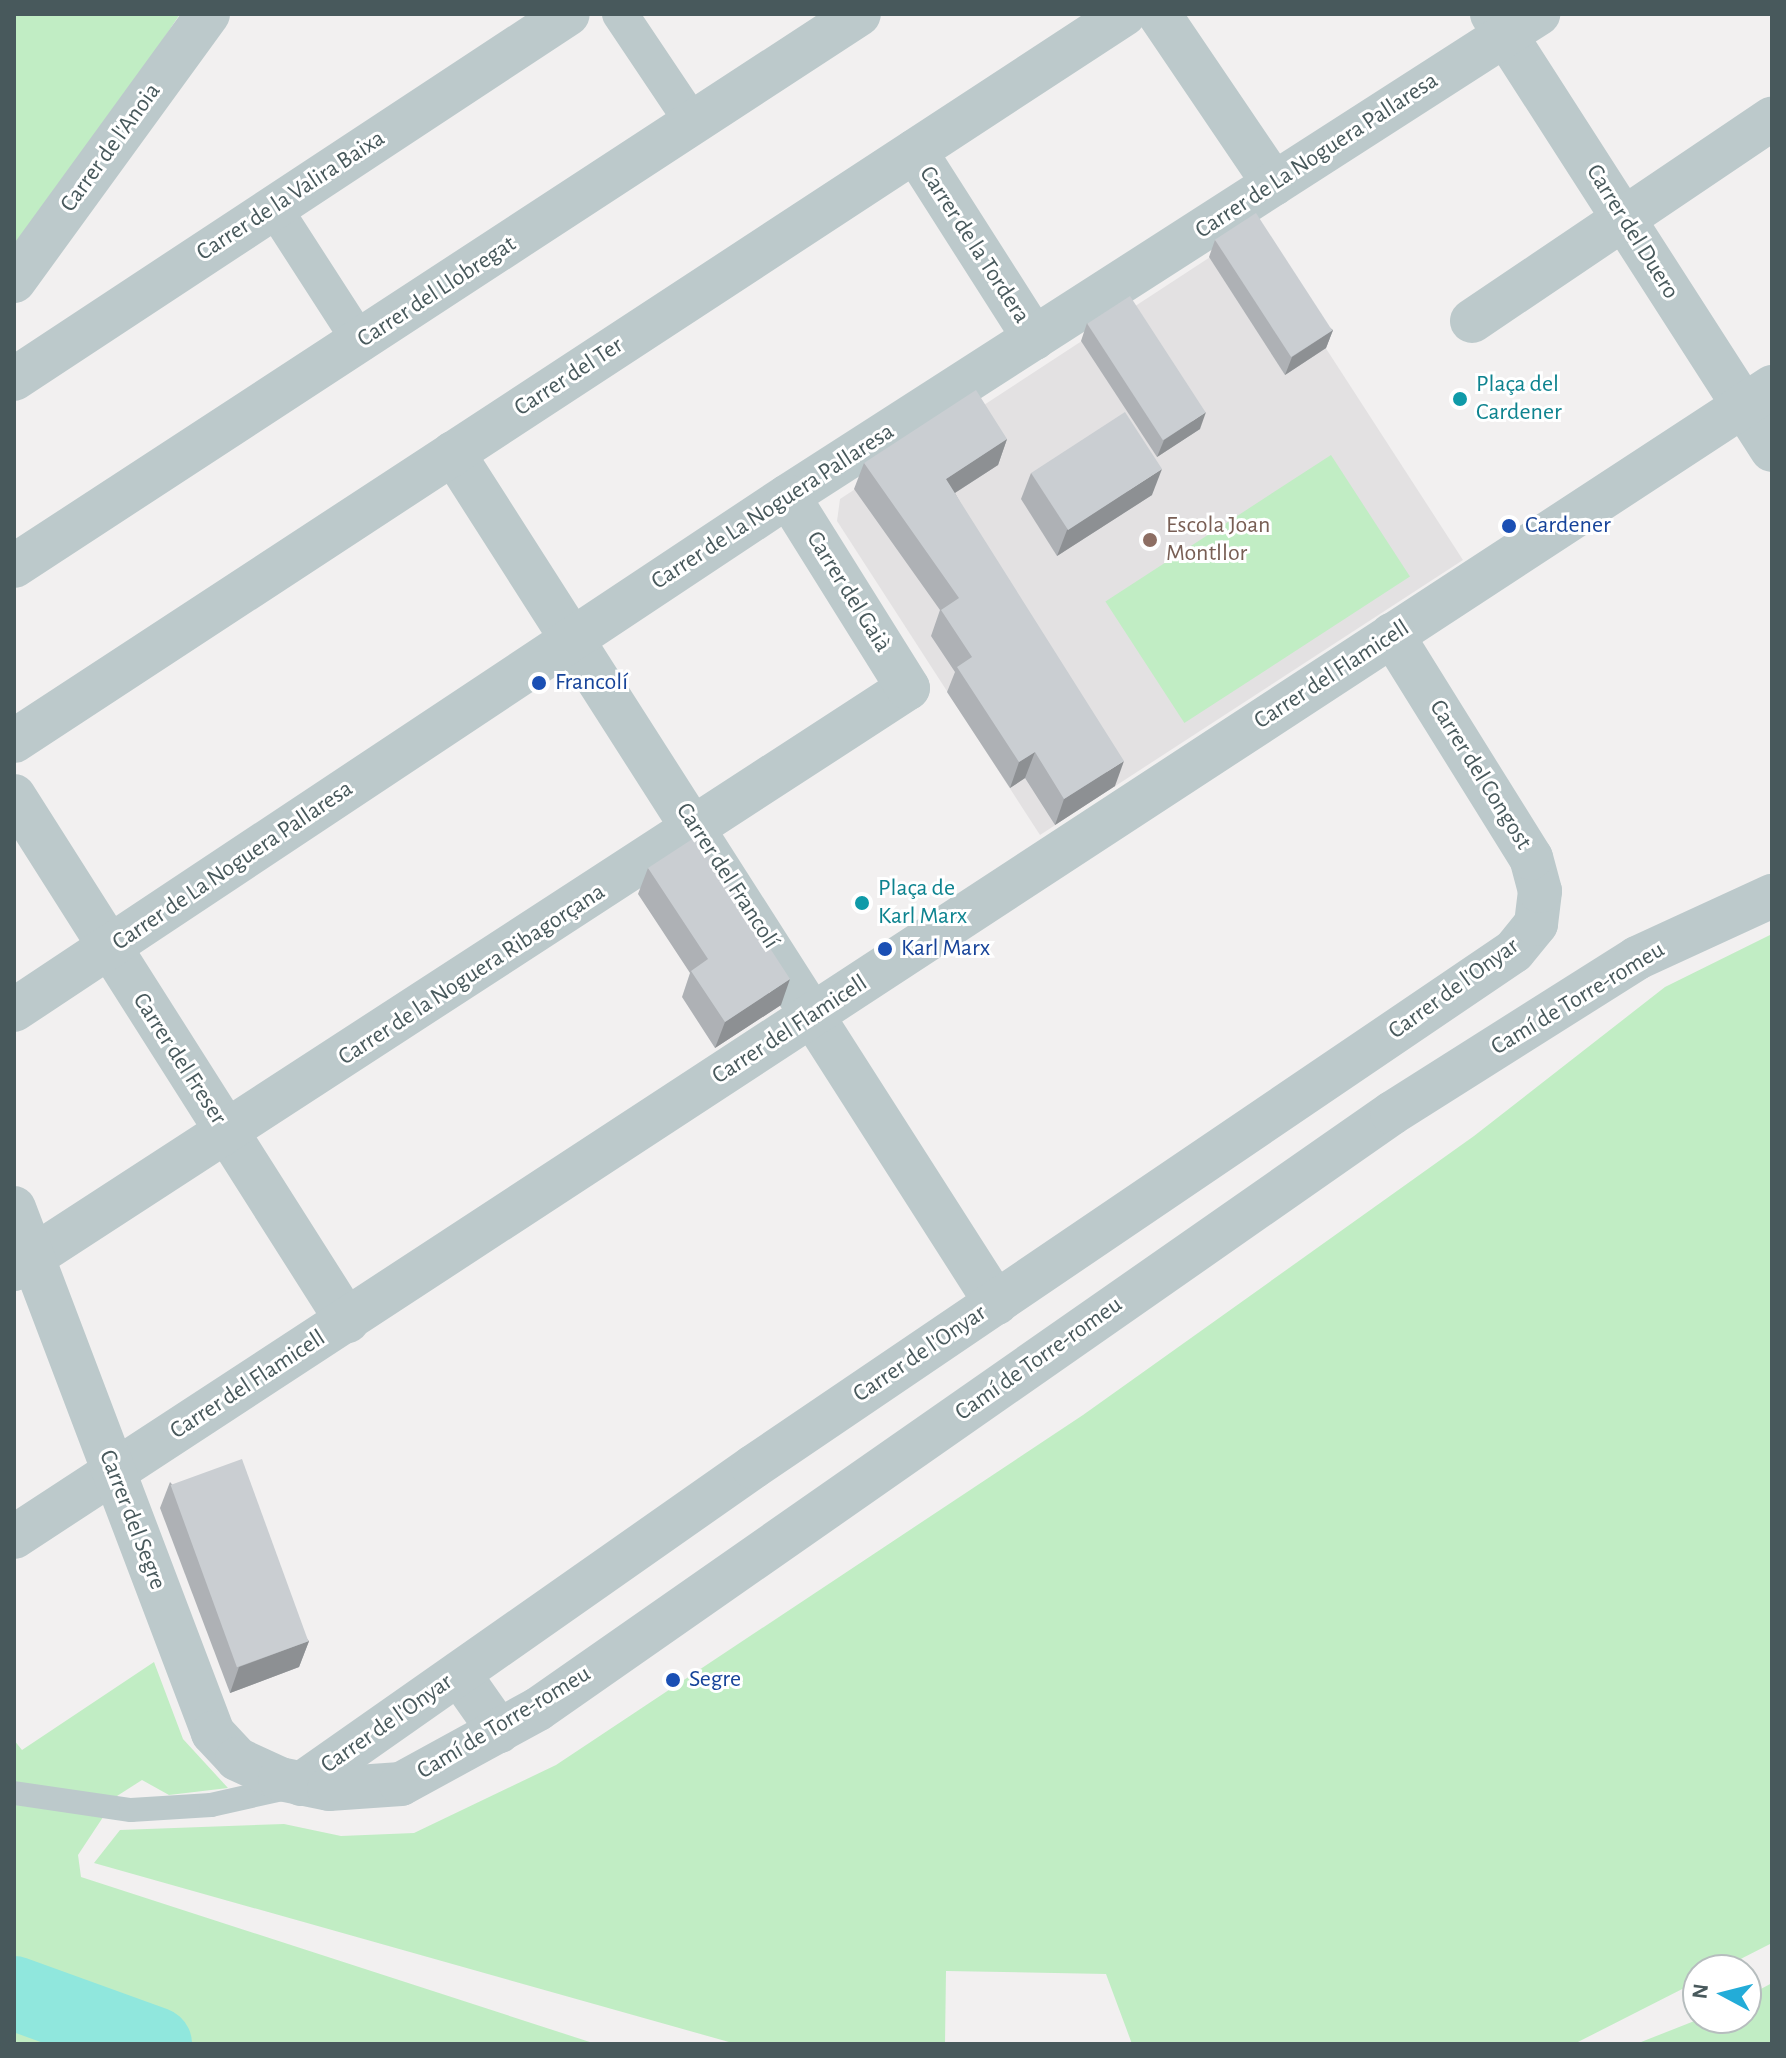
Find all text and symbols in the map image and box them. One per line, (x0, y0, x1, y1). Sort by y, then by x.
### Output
street label: Carrer de La Noguera Pallaresa (1190, 67, 1444, 245)
street label: Carrer de l'Anoia (55, 78, 167, 218)
street label: Carrer de la Valira Baixa (192, 124, 390, 268)
street label: Carrer del Duero (1579, 159, 1685, 305)
street label: Carrer de la Tordera (912, 161, 1036, 329)
street label: Carrer del Llobregat (352, 230, 522, 354)
street label: Carrer del Ter (509, 331, 629, 423)
place label: Plaça del Cardener (1476, 371, 1562, 427)
marker: Plaça del Cardener (1451, 390, 1469, 408)
street label: Carrer de La Noguera Pallaresa (646, 418, 900, 596)
place label: Escola Joan Montllor (1166, 512, 1270, 568)
place label: Cardener (1525, 512, 1611, 540)
marker: Cardener (1500, 517, 1518, 535)
street label: Carrer del Gaià (799, 526, 897, 658)
marker: Escola Joan Montllor (1141, 531, 1159, 549)
street label: Carrer del Flamicell (1249, 614, 1415, 736)
place label: Francolí (555, 669, 628, 697)
marker: Francolí (530, 674, 548, 692)
street label: Carrer del Congost (1423, 695, 1537, 855)
street label: Carrer de La Noguera Pallaresa (107, 775, 359, 957)
street label: Carrer del Francolí (669, 798, 785, 954)
place label: Plaça de Karl Marx (878, 875, 967, 931)
street label: Carrer de la Noguera Ribagorçana (333, 878, 611, 1072)
marker: Plaça de Karl Marx (853, 894, 871, 912)
street label: Carrer de l'Onyar (1383, 932, 1525, 1046)
place label: Karl Marx (901, 935, 990, 963)
street label: Camí de Torre-romeu (1486, 936, 1670, 1062)
marker: Karl Marx (876, 940, 894, 958)
street label: Carrer del Flamicell (707, 969, 873, 1091)
street label: Carrer del Freser (126, 988, 232, 1130)
street label: Camí de Torre-romeu (950, 1291, 1128, 1427)
street label: Carrer de l'Onyar (848, 1299, 992, 1409)
street label: Carrer del Flamicell (165, 1324, 331, 1446)
street label: Carrer del Segre (92, 1446, 172, 1594)
street label: Camí de Torre-romeu (412, 1660, 596, 1786)
place label: Segre (689, 1666, 741, 1694)
street label: Carrer de l'Onyar (316, 1668, 458, 1780)
marker: Segre (664, 1671, 682, 1689)
north arrow (1682, 1954, 1762, 2034)
text: N (1688, 1982, 1712, 2000)

